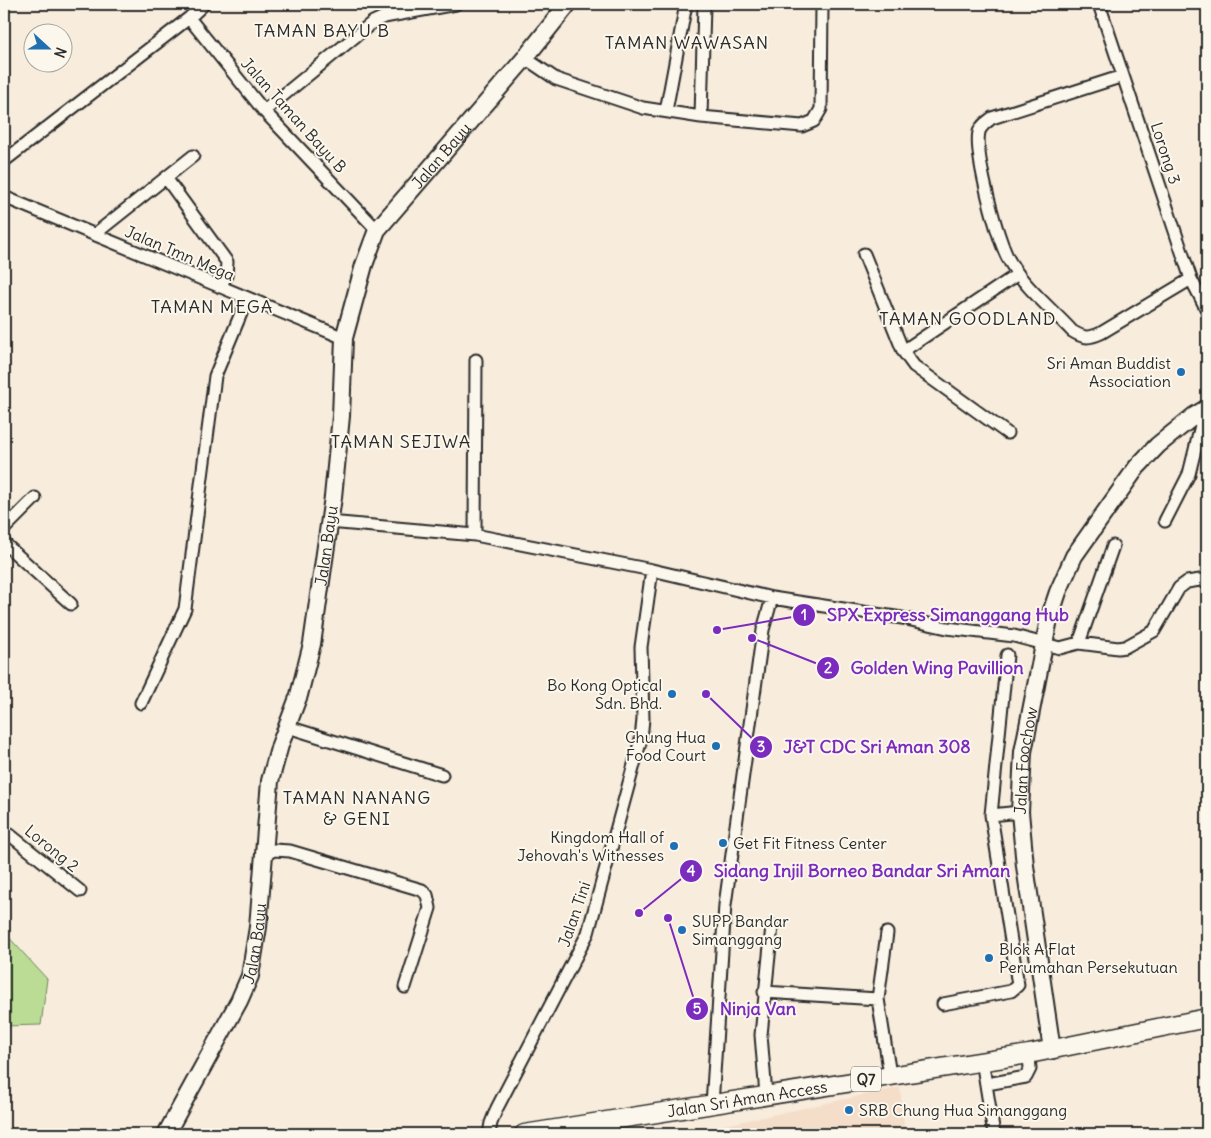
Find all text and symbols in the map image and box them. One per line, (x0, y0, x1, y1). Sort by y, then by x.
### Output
district label: TAMAN BAYU B (254, 19, 390, 42)
north arrow (22, 22, 72, 72)
district label: TAMAN WAWASAN (605, 31, 769, 54)
text: N (50, 45, 70, 60)
street label: Jalan Taman Bayu B (237, 53, 351, 177)
street label: Jalan Bayu (407, 118, 475, 193)
street label: Lorong 3 (1147, 119, 1185, 187)
street label: Jalan Tmn Mega (122, 221, 238, 285)
district label: TAMAN MEGA (151, 295, 273, 318)
district label: TAMAN GOODLAND (879, 307, 1057, 330)
place label: Sri Aman Buddist Association (1047, 353, 1172, 391)
marker: Sri Aman Buddist Association (1175, 366, 1187, 378)
district label: TAMAN SEJIWA (331, 430, 471, 453)
street label: Jalan Bayu (310, 504, 342, 587)
callout: SPX Express Simanggang Hub (792, 598, 1079, 631)
text: SPX Express Simanggang Hub (827, 603, 1069, 626)
text: 1 (801, 605, 807, 624)
callout: Golden Wing Pavillion (815, 651, 1033, 684)
text: Golden Wing Pavillion (850, 656, 1024, 679)
text: 2 (824, 658, 832, 677)
place label: Bo Kong Optical Sdn. Bhd. (547, 675, 662, 713)
marker: Bo Kong Optical Sdn. Bhd. (666, 688, 678, 700)
street label: Jalan Foochow (1010, 705, 1042, 815)
place label: Chung Hua Food Court (625, 727, 707, 765)
callout: J&T CDC Sri Aman 308 (748, 730, 981, 763)
text: J&T CDC Sri Aman 308 (783, 735, 971, 758)
text: 3 (757, 737, 765, 756)
marker: Chung Hua Food Court (710, 740, 722, 752)
district label: TAMAN NANANG & GENI (283, 786, 431, 830)
street label: Lorong 2 (21, 820, 83, 876)
place label: Kingdom Hall of Jehovah's Witnesses (517, 827, 665, 865)
place label: Get Fit Fitness Center (733, 833, 887, 853)
marker: Get Fit Fitness Center (717, 837, 729, 849)
marker: Kingdom Hall of Jehovah's Witnesses (668, 840, 680, 852)
callout: Sidang Injil Borneo Bandar Sri Aman (678, 854, 1020, 887)
text: Sidang Injil Borneo Bandar Sri Aman (714, 859, 1011, 882)
text: 4 (687, 861, 696, 880)
street label: Jalan Tini (554, 879, 594, 949)
street label: Jalan Bayu (238, 902, 270, 987)
place label: SUPP Bandar Simanggang (692, 911, 789, 949)
marker: SUPP Bandar Simanggang (676, 924, 688, 936)
place label: Blok A Flat Perumahan Persekutuan (999, 939, 1178, 977)
marker: Blok A Flat Perumahan Persekutuan (983, 952, 995, 964)
callout: Ninja Van (684, 992, 806, 1025)
text: Ninja Van (720, 997, 797, 1020)
text: 5 (693, 999, 702, 1018)
road number: Q7 (851, 1066, 881, 1092)
street label: Jalan Sri Aman Access (666, 1076, 829, 1121)
place label: SRB Chung Hua Simanggang (859, 1100, 1067, 1120)
marker: SRB Chung Hua Simanggang (843, 1104, 855, 1116)

